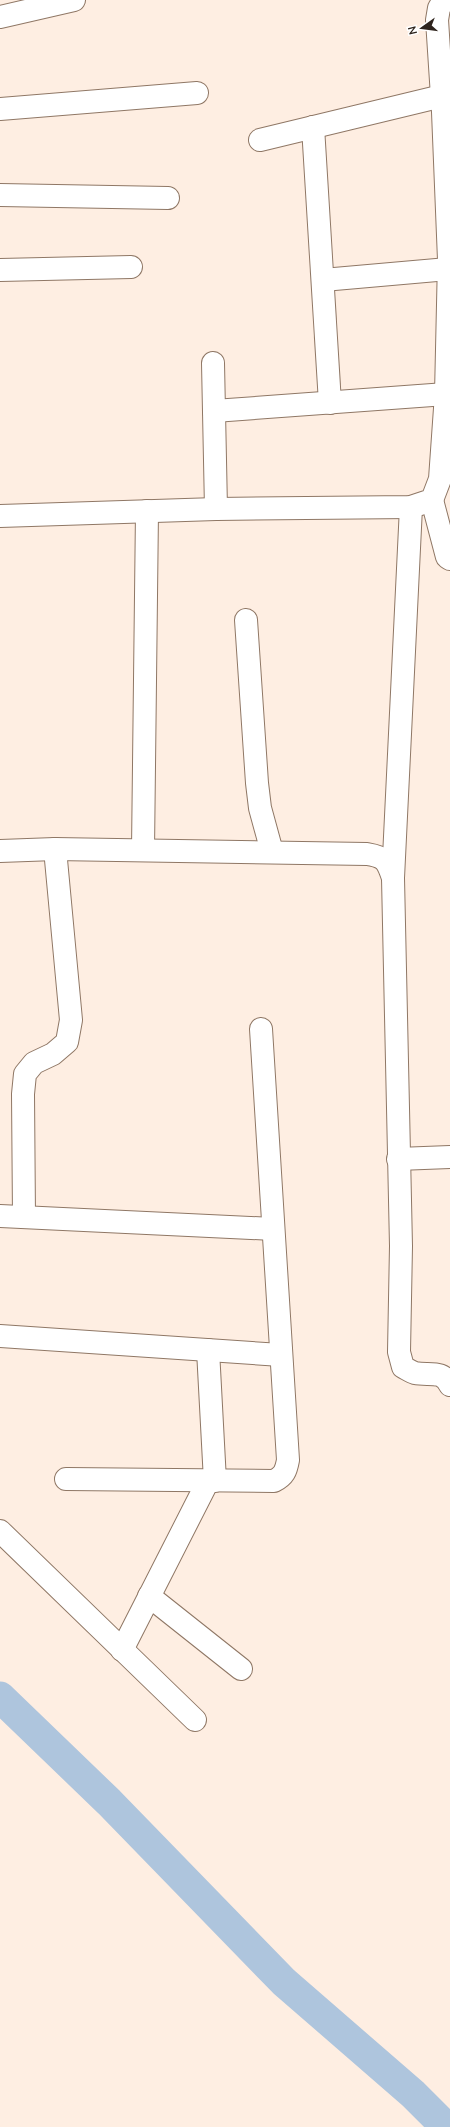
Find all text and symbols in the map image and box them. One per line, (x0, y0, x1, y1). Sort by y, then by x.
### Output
north arrow (402, 8, 442, 48)
text: N (404, 25, 420, 36)

